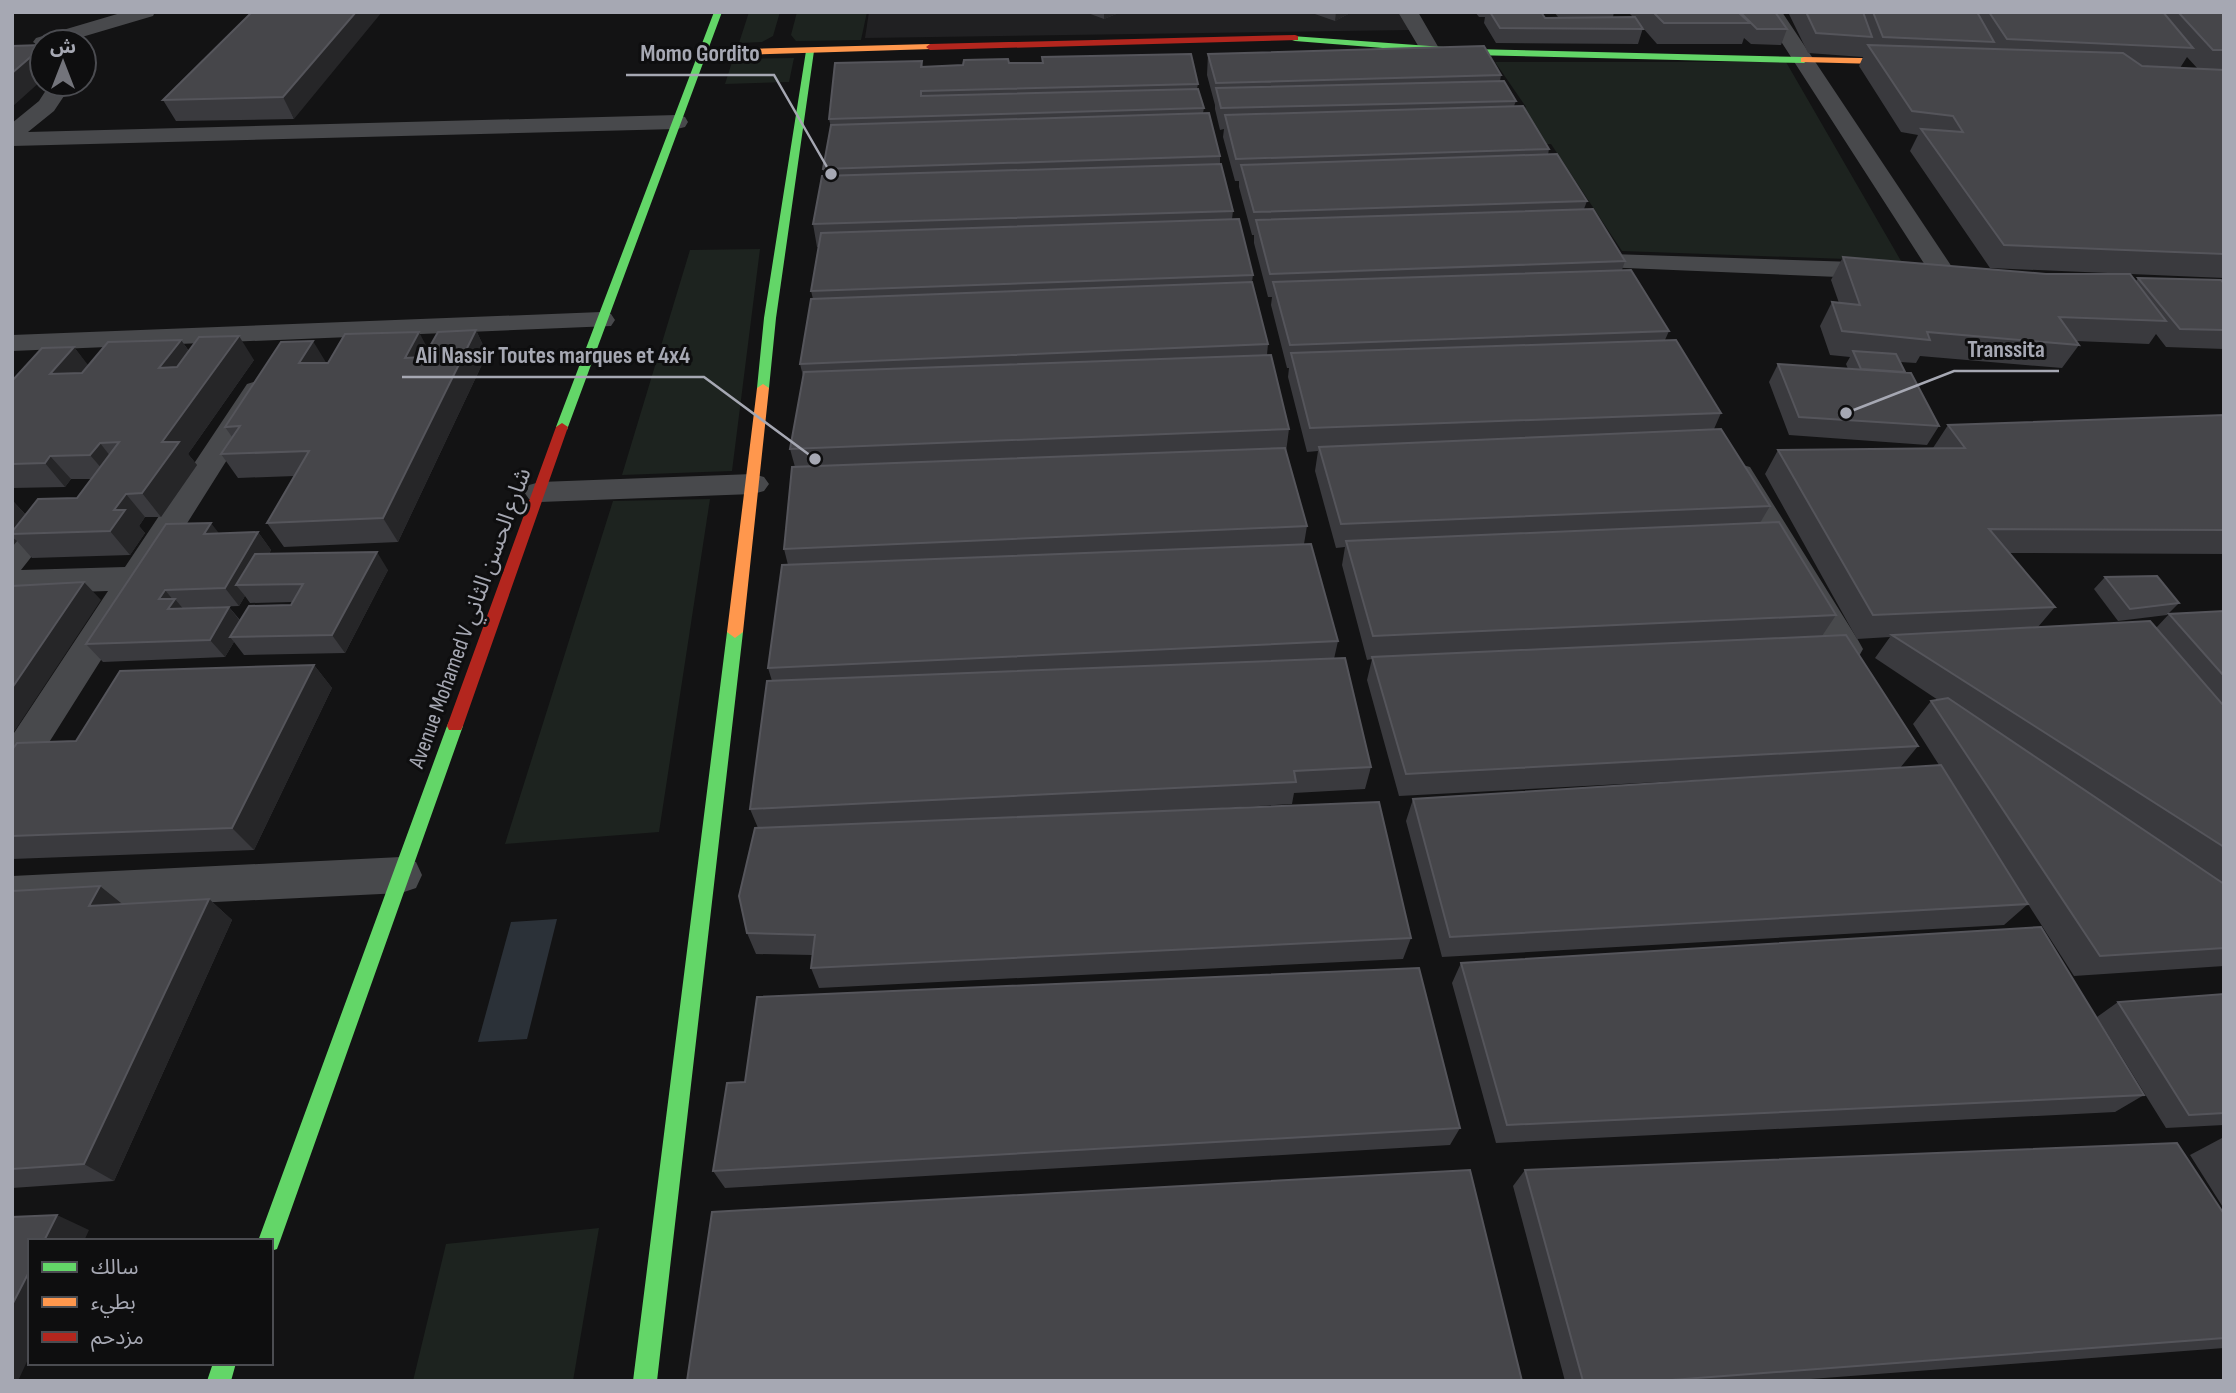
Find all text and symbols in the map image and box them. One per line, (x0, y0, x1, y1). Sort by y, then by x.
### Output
north arrow (28, 28, 98, 98)
callout: Momo Gordito (626, 30, 774, 75)
text: ش (50, 36, 76, 59)
text: Momo Gordito (640, 39, 760, 68)
callout: Transsita (1954, 326, 2059, 371)
callout: Ali Nassir Toutes marques et 4x4 (402, 332, 704, 377)
text: Transsita (1967, 335, 2045, 364)
text: Ali Nassir Toutes marques et 4x4 (415, 341, 690, 370)
street label: Avenue Mohamed V شارع الحسن الثاني (402, 464, 540, 774)
legend (28, 1239, 273, 1365)
text: سالك (91, 1255, 138, 1280)
text: بطيء (91, 1290, 136, 1318)
text: مزدحم (91, 1325, 144, 1352)

